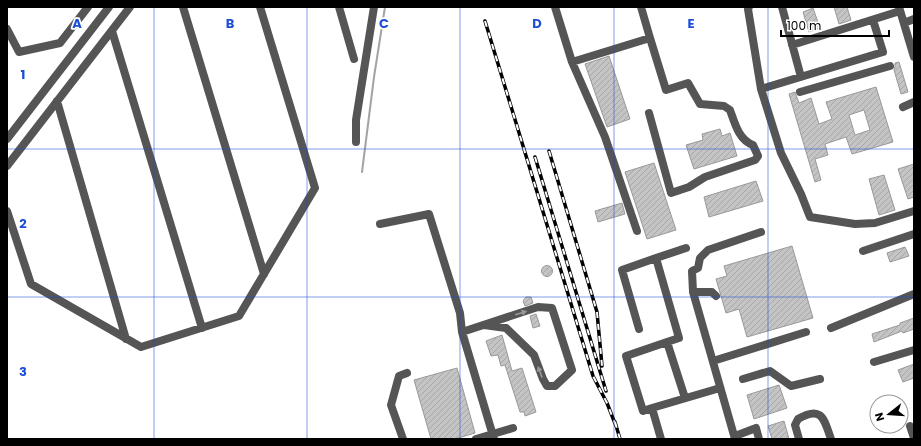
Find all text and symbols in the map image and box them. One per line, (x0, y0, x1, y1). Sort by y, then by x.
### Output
scale bar (781, 12, 889, 38)
text: A (72, 14, 82, 33)
text: B (226, 14, 235, 33)
text: C (379, 14, 389, 33)
text: D (532, 14, 542, 33)
text: E (687, 14, 695, 33)
text: 100 m (787, 17, 821, 34)
text: 1 (21, 65, 25, 84)
text: 2 (19, 214, 27, 233)
one-way arrow (515, 309, 527, 315)
text: 3 (19, 362, 27, 381)
one-way arrow (537, 365, 543, 377)
north arrow (869, 394, 909, 434)
text: N (871, 411, 888, 423)

